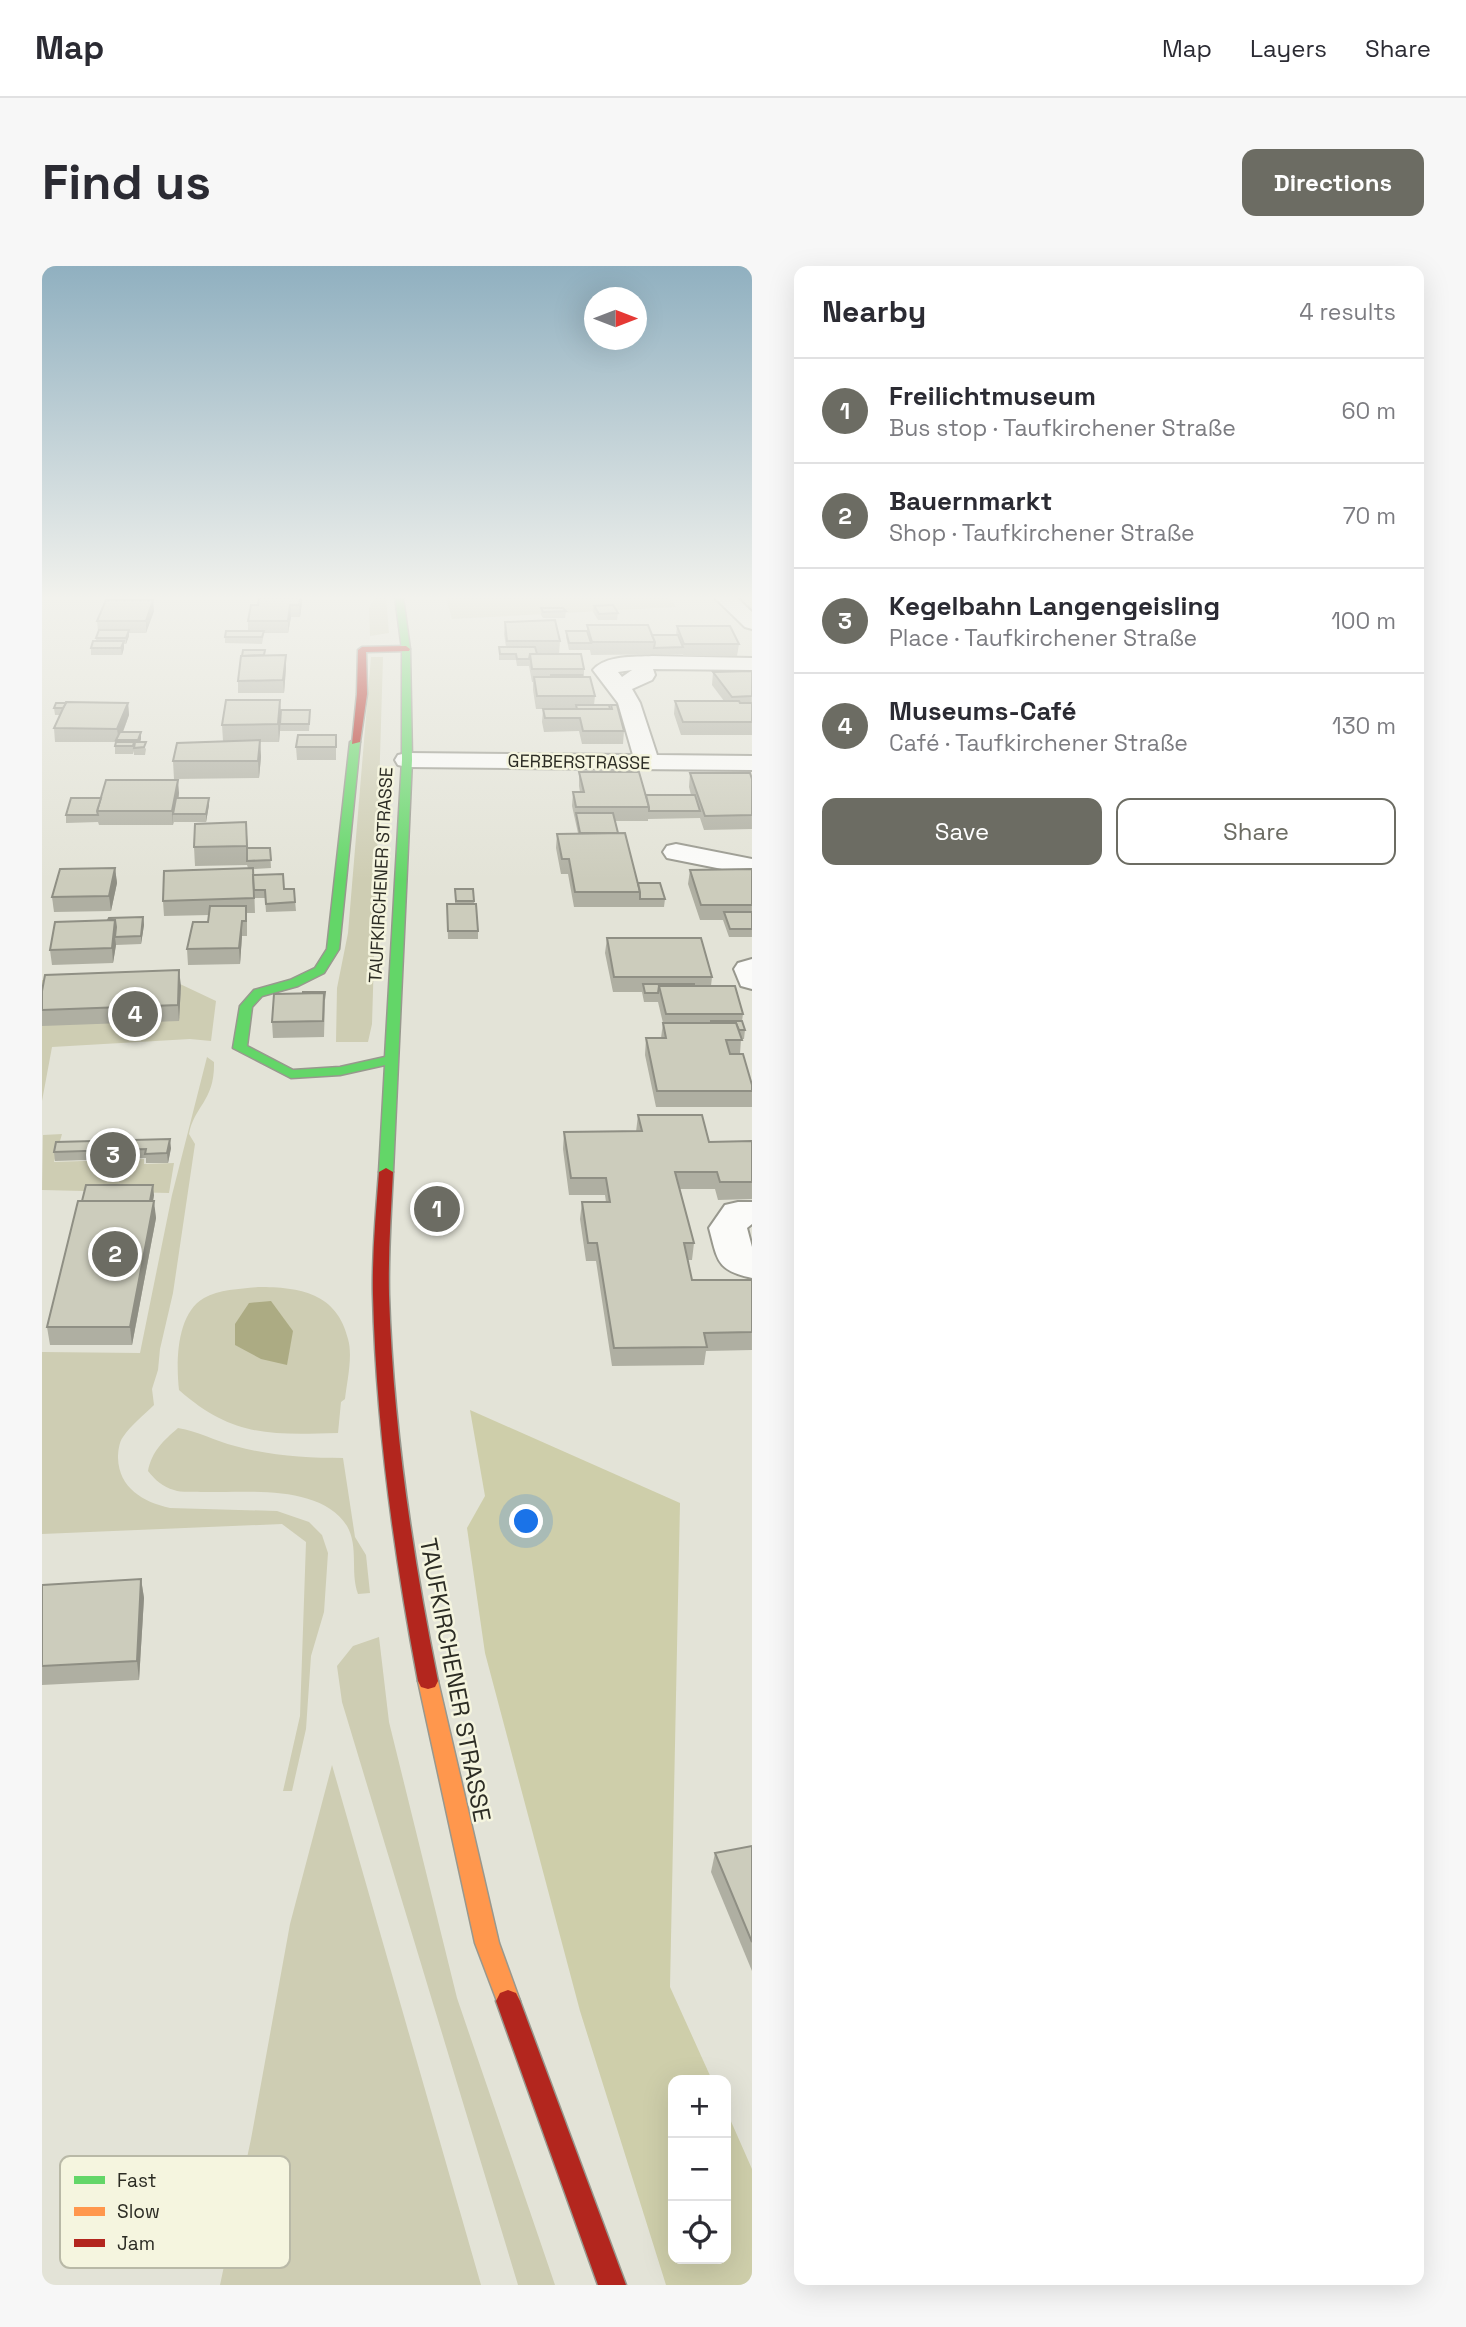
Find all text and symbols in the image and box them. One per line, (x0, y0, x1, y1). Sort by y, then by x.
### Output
text: Map (35, 27, 104, 69)
text: Map (1162, 33, 1212, 64)
text: Layers (1250, 33, 1327, 64)
text: Share (1365, 33, 1431, 64)
button: Directions (1242, 149, 1424, 216)
text: Find us (42, 151, 211, 213)
north arrow (584, 287, 647, 350)
text: Nearby (822, 292, 926, 331)
text: 4 results (1299, 297, 1396, 327)
text: Freilichtmuseum (889, 379, 1096, 413)
text: 1 (840, 396, 850, 426)
text: 60 m (1341, 396, 1396, 426)
text: Bus stop · Taufkirchener Straße (889, 413, 1236, 443)
text: Bauernmarkt (889, 484, 1052, 518)
text: 2 (838, 501, 852, 531)
text: 70 m (1343, 501, 1396, 531)
text: Shop · Taufkirchener Straße (889, 518, 1195, 548)
text: Kegelbahn Langengeisling (889, 589, 1220, 623)
text: 3 (838, 606, 852, 636)
text: 100 m (1331, 606, 1396, 636)
text: Place · Taufkirchener Straße (889, 623, 1197, 653)
text: Museums-Café (889, 694, 1076, 728)
text: 4 (838, 711, 852, 741)
text: 130 m (1332, 711, 1396, 741)
text: Café · Taufkirchener Straße (889, 728, 1188, 758)
street label: GERBERSTRASSE (507, 749, 651, 774)
street label: TAUFKIRCHENER STRASSE (363, 766, 398, 984)
button: Save (822, 798, 1102, 865)
button: Share (1116, 798, 1396, 865)
pin: 4 (112, 988, 158, 1040)
pin: 3 (90, 1129, 136, 1181)
pin: 1 (414, 1183, 460, 1235)
pin: 2 (92, 1228, 138, 1280)
your location (509, 1504, 543, 1538)
street label: TAUFKIRCHENER STRASSE (413, 1535, 498, 1824)
map controls (668, 2075, 731, 2264)
button: + (668, 2075, 731, 2138)
button: − (668, 2138, 731, 2201)
legend (60, 2156, 290, 2268)
text: Fast (117, 2168, 157, 2193)
text: Slow (117, 2199, 160, 2224)
button: locate (668, 2201, 731, 2264)
text: Jam (117, 2231, 155, 2256)

